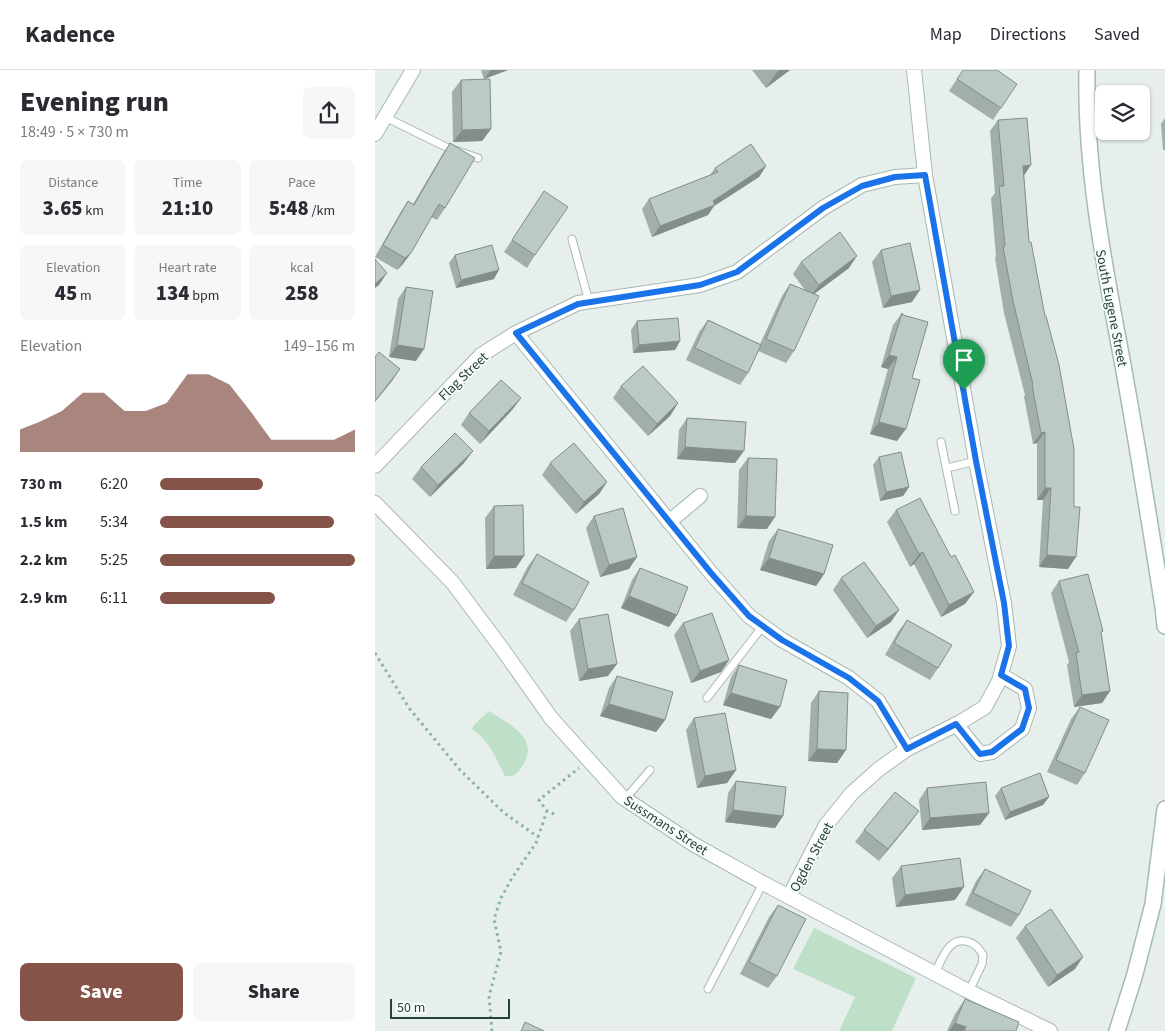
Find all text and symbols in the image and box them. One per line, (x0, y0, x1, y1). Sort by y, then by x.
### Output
text: Kadence (25, 17, 115, 52)
text: Map (930, 22, 962, 47)
text: Directions (990, 22, 1066, 47)
text: Saved (1094, 22, 1140, 47)
text: Evening run (20, 82, 169, 122)
map controls (1095, 85, 1150, 140)
button: layers (1095, 85, 1150, 140)
button: share (303, 87, 355, 139)
text: 18:49 · 5 × 730 m (20, 121, 129, 143)
text: Distance (48, 173, 98, 193)
text: Time (173, 173, 202, 193)
text: Pace (288, 173, 316, 193)
text: 3.65 (42, 193, 83, 223)
text: 21:10 (162, 193, 213, 223)
text: 5:48 (269, 193, 309, 223)
text: km (83, 201, 104, 221)
text: /km (309, 201, 335, 221)
street label: South Eugene Street (1090, 248, 1132, 369)
text: Elevation (46, 258, 100, 278)
text: Heart rate (158, 258, 217, 278)
text: kcal (290, 258, 314, 278)
text: 45 (55, 278, 77, 308)
text: 134 (156, 278, 189, 308)
text: 258 (285, 278, 319, 308)
text: m (77, 286, 92, 306)
text: bpm (189, 286, 219, 306)
text: Elevation (20, 335, 82, 357)
text: 149–156 m (283, 335, 355, 357)
pin (943, 339, 985, 390)
icon: arrive (950, 346, 978, 374)
street label: Flag Street (434, 348, 493, 406)
text: 730 m (20, 473, 62, 495)
text: 6:20 (100, 473, 128, 495)
text: 1.5 km (20, 511, 67, 533)
text: 5:34 (100, 511, 128, 533)
text: 2.2 km (20, 549, 67, 571)
text: 5:25 (100, 549, 128, 571)
text: 2.9 km (20, 587, 67, 609)
text: 6:11 (100, 587, 128, 609)
street label: Sussmans Street (619, 791, 712, 861)
street label: Ogden Street (785, 819, 839, 896)
button: Save (20, 963, 183, 1021)
button: Share (193, 963, 355, 1021)
scale bar (390, 996, 510, 1019)
text: 50 m (397, 998, 425, 1018)

